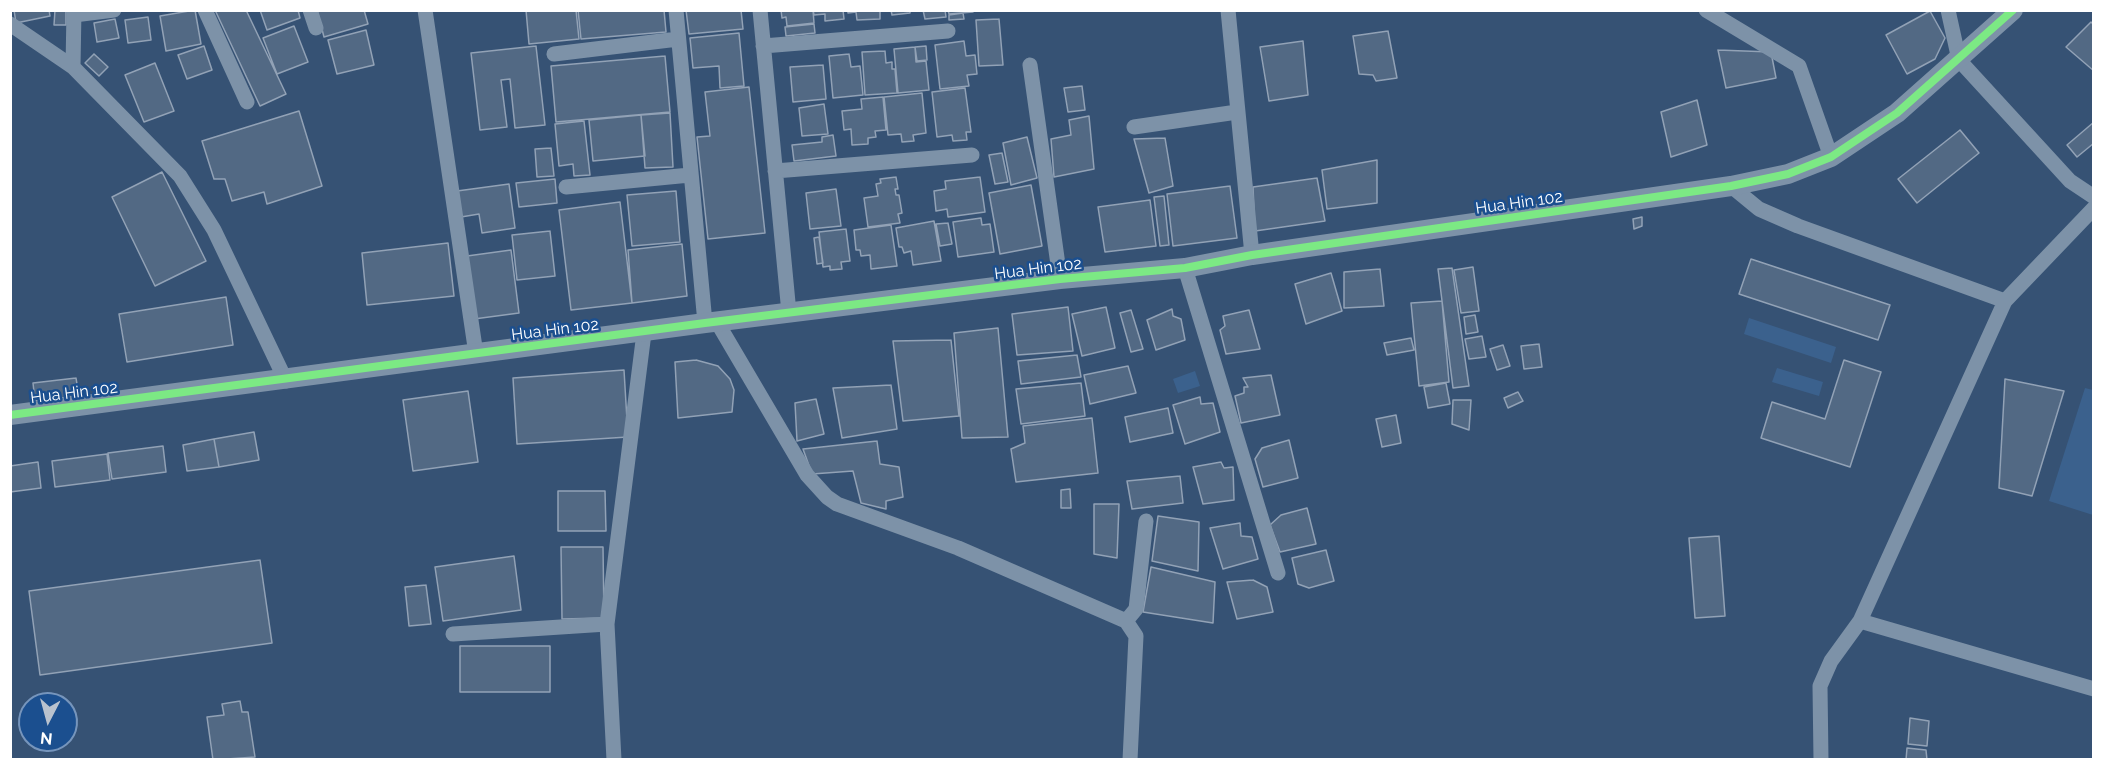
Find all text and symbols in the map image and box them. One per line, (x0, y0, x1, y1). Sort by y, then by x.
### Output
street label: Hua Hin 102 (1474, 187, 1564, 219)
street label: Hua Hin 102 (993, 254, 1083, 284)
street label: Hua Hin 102 (510, 315, 600, 345)
street label: Hua Hin 102 (29, 378, 119, 408)
north arrow (18, 692, 78, 752)
text: N (39, 728, 53, 748)

